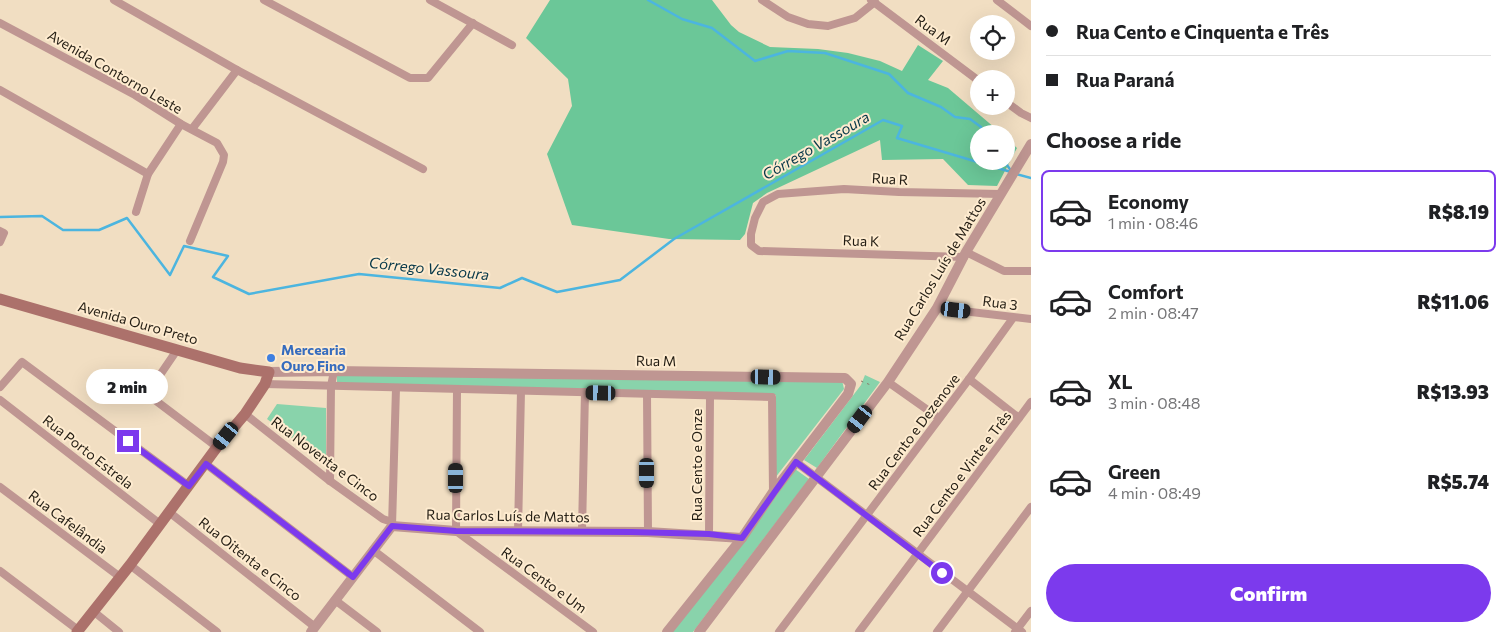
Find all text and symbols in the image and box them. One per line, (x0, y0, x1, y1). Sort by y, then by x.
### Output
street label: Rua M (912, 11, 955, 49)
map controls (970, 15, 1015, 170)
button: locate (970, 15, 1015, 60)
text: Rua Cento e Cinquenta e Três (1076, 20, 1329, 43)
street label: Avenida Contorno Leste (45, 26, 186, 117)
text: Rua Paraná (1076, 68, 1174, 91)
button: + (970, 70, 1015, 115)
water label: Córrego Vassoura (759, 107, 872, 183)
button: − (970, 125, 1015, 170)
text: Choose a ride (1046, 126, 1181, 153)
street label: Rua R (871, 169, 909, 188)
icon: car (1048, 189, 1093, 234)
text: Economy (1108, 190, 1189, 213)
street label: Rua Carlos Luís de Mattos (890, 194, 989, 343)
text: R$8.19 (1428, 200, 1489, 223)
text: 1 min · 08:46 (1108, 213, 1198, 232)
street label: Rua K (842, 231, 880, 250)
water label: Córrego Vassoura (368, 253, 490, 283)
icon: car (1048, 279, 1093, 324)
text: Comfort (1108, 280, 1184, 303)
text: R$11.06 (1417, 290, 1489, 313)
street label: Rua 3 (982, 292, 1019, 313)
street label: Avenida Ouro Preto (76, 297, 200, 348)
car (940, 301, 971, 319)
text: 2 min · 08:47 (1108, 303, 1199, 322)
place label: Mercearia Ouro Fino (281, 341, 346, 374)
marker: Mercearia Ouro Fino (265, 352, 277, 364)
street label: Rua M (636, 352, 676, 369)
callout: 2 min (87, 368, 169, 404)
car (750, 369, 781, 385)
icon: car (1048, 369, 1093, 414)
street label: Rua Cento e Dezenove (864, 370, 963, 493)
text: XL (1108, 370, 1133, 393)
text: 2 min (107, 377, 147, 396)
text: R$13.93 (1417, 380, 1489, 403)
car (585, 385, 616, 401)
text: 3 min · 08:48 (1108, 393, 1201, 412)
car (844, 403, 875, 435)
street label: Rua Cento e Vinte e Três (909, 408, 1014, 540)
street label: Rua Cento e Onze (688, 409, 705, 521)
street label: Rua Porto Estrela (40, 411, 137, 492)
street label: Rua Noventa e Cinco (268, 413, 383, 505)
car (210, 420, 241, 452)
route end (117, 430, 139, 452)
car (639, 458, 654, 488)
icon: car (1048, 459, 1093, 504)
text: Green (1108, 460, 1160, 483)
car (448, 463, 463, 493)
text: R$5.74 (1427, 470, 1489, 493)
text: 4 min · 08:49 (1108, 483, 1201, 502)
street label: Rua Cafelândia (25, 486, 111, 557)
street label: Rua Carlos Luís de Mattos (426, 506, 590, 525)
street label: Rua Oitenta e Cinco (196, 513, 305, 604)
street label: Rua Cento e Um (498, 543, 590, 616)
route start (931, 562, 953, 584)
button: Confirm (1046, 564, 1491, 622)

